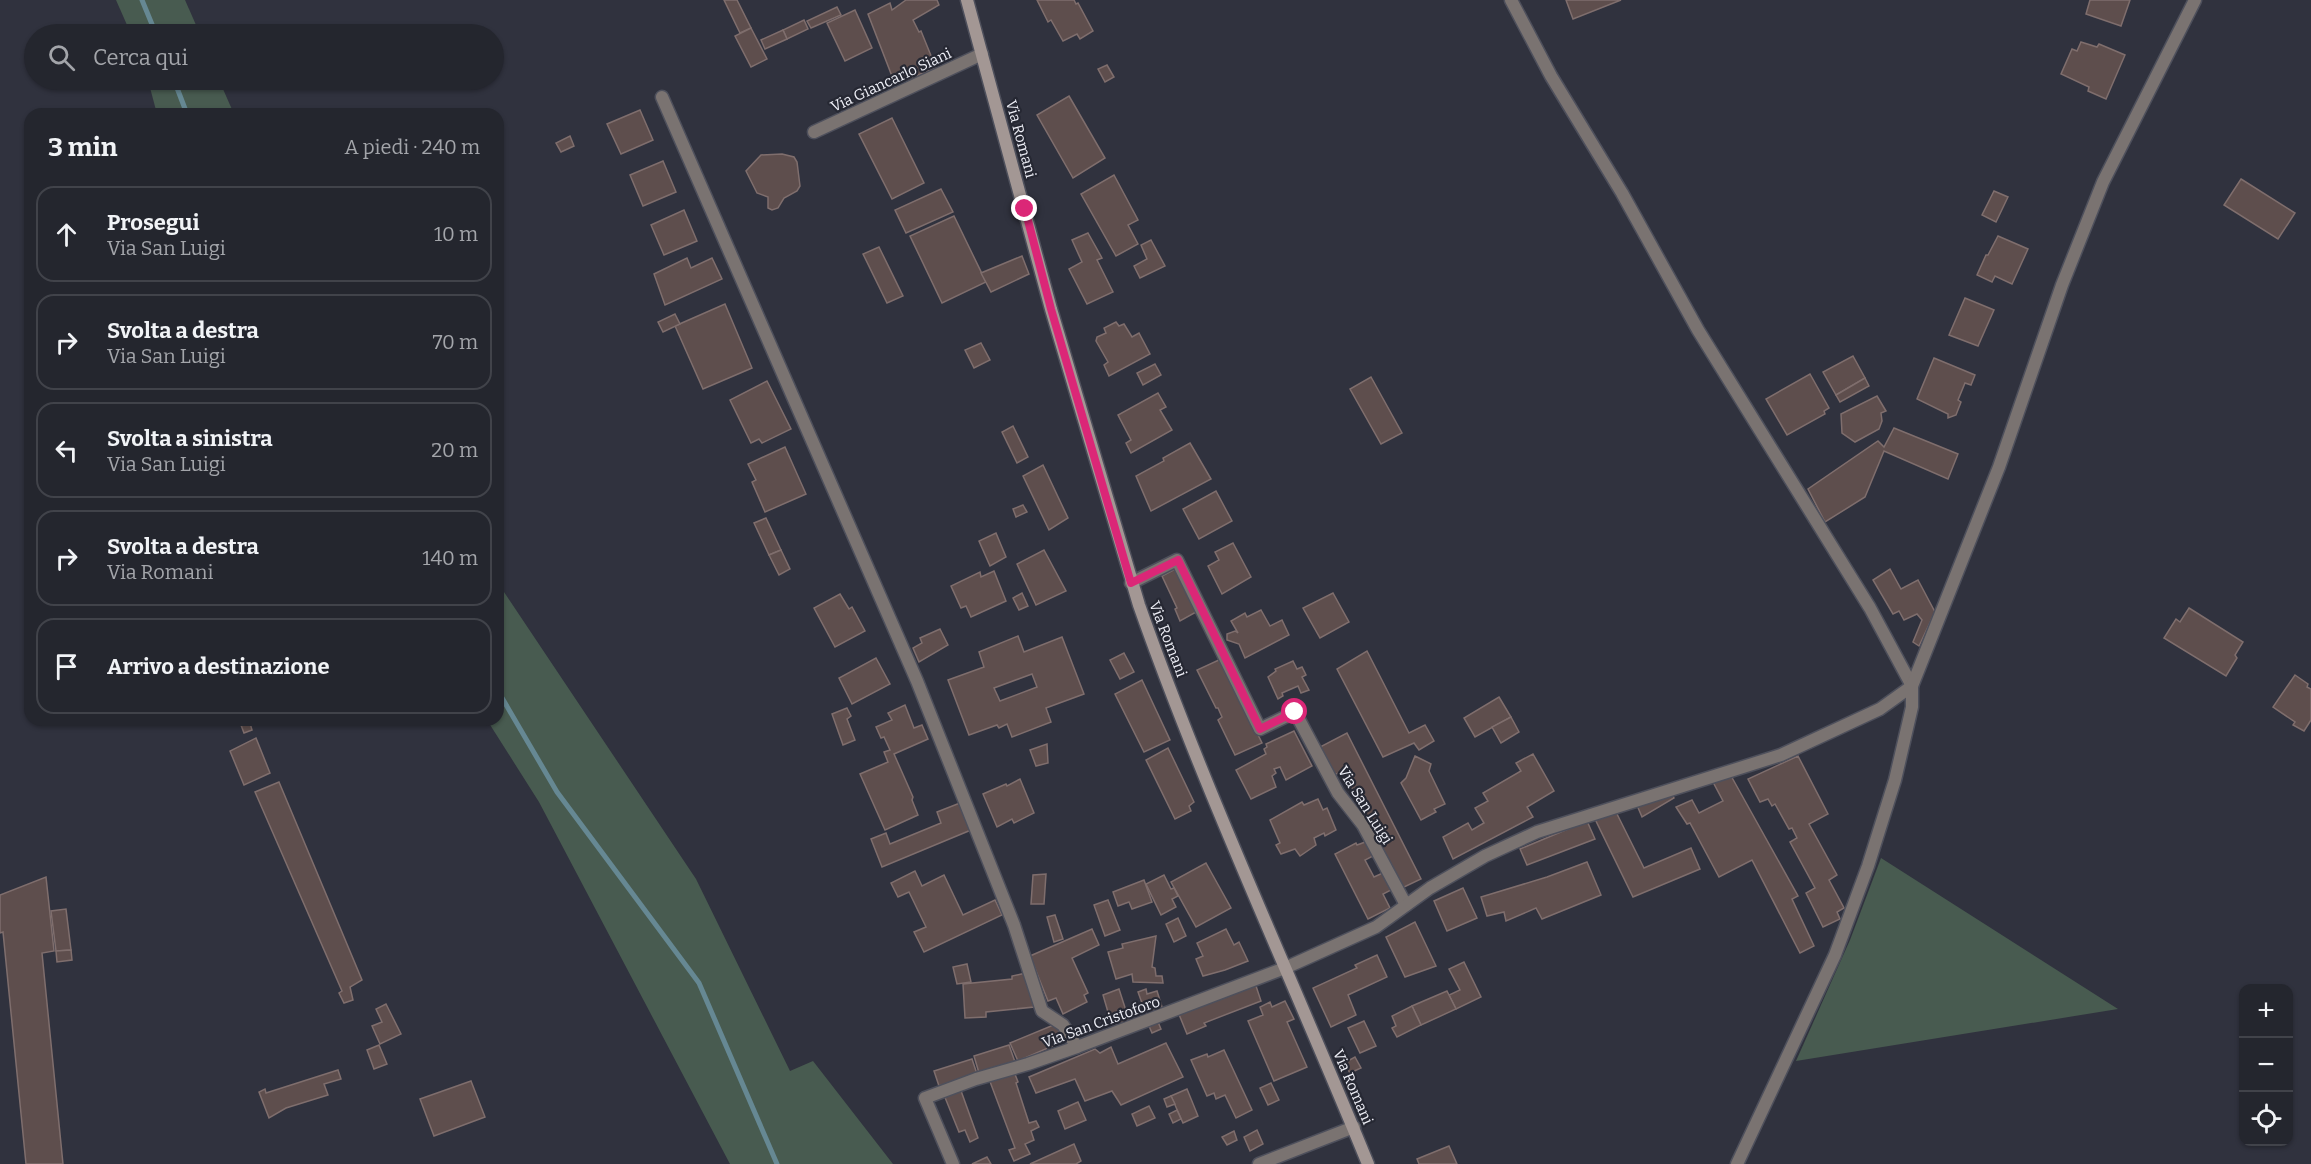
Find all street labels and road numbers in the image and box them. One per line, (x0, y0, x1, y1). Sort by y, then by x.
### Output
street label: Via Giancarlo Siani (828, 44, 955, 116)
street label: Via Romani (1002, 98, 1040, 180)
street label: Via Romani (1145, 598, 1191, 680)
street label: Via San Luigi (1334, 762, 1396, 848)
street label: Via San Cristoforo (1040, 992, 1162, 1052)
street label: Via Romani (1329, 1047, 1377, 1128)

